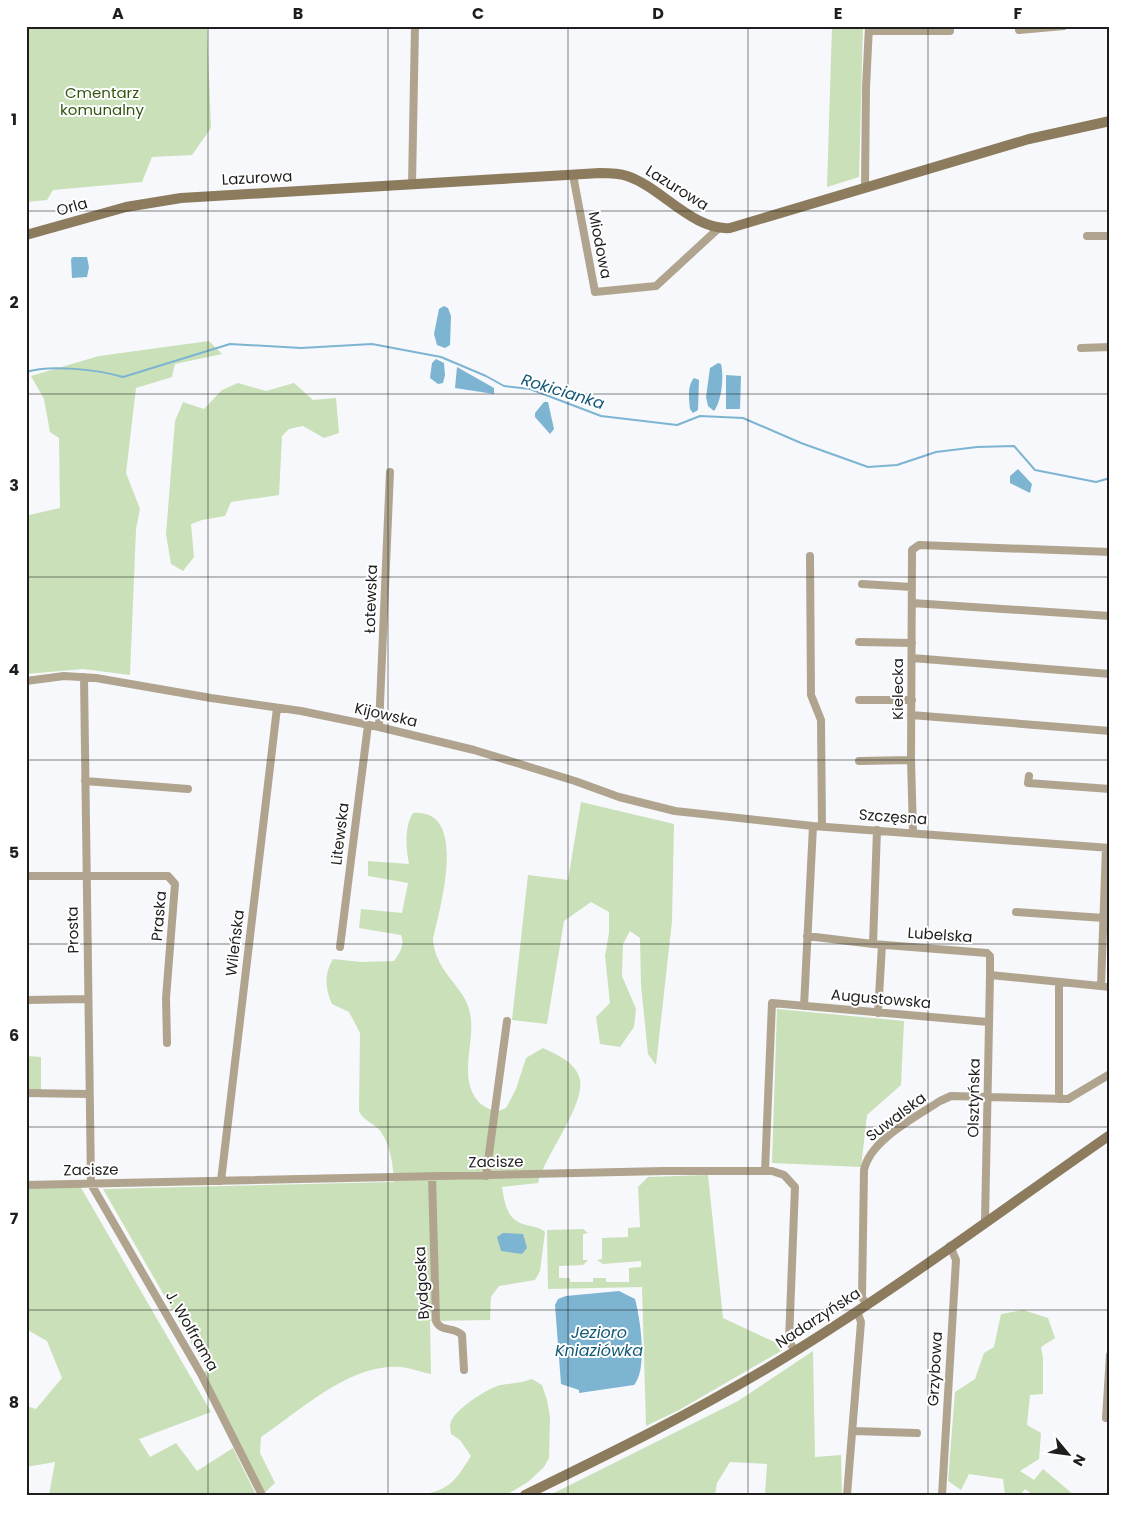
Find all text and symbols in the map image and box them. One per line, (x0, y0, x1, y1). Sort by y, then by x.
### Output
text: A (112, 2, 124, 25)
text: B (293, 2, 303, 25)
text: C (472, 2, 484, 25)
text: D (652, 2, 664, 25)
text: E (834, 2, 842, 25)
text: F (1014, 2, 1023, 25)
park label: Cmentarz komunalny (60, 82, 144, 120)
text: 1 (11, 108, 17, 131)
street label: Lazurowa (642, 160, 713, 215)
street label: Lazurowa (221, 165, 293, 190)
street label: Orla (54, 192, 90, 221)
street label: Miodowa (584, 209, 617, 280)
text: 2 (9, 291, 19, 314)
water label: Rokicianka (518, 368, 607, 415)
text: 3 (9, 474, 19, 497)
street label: Łotewska (359, 564, 382, 634)
text: 4 (9, 658, 20, 681)
street label: Kielecka (887, 658, 908, 720)
street label: Kijowska (353, 697, 420, 732)
street label: Litewska (325, 801, 354, 866)
street label: Szczęsna (858, 804, 928, 829)
text: 5 (9, 841, 19, 864)
street label: Praska (146, 890, 171, 942)
street label: Prosta (62, 906, 83, 954)
street label: Wileńska (220, 909, 249, 977)
street label: Lubelska (907, 922, 973, 947)
street label: Augustowska (830, 984, 932, 1013)
text: 6 (9, 1024, 19, 1047)
street label: Olsztyńska (962, 1058, 985, 1138)
street label: Suwalska (861, 1087, 930, 1146)
street label: Zacisze (468, 1151, 524, 1172)
street label: Zacisze (63, 1159, 119, 1180)
text: 7 (10, 1207, 19, 1230)
street label: Bydgoska (409, 1246, 434, 1320)
street label: Nadarzyńska (771, 1282, 864, 1353)
street label: J. Wolframa (161, 1287, 224, 1375)
water label: Jezioro Kniaziówka (555, 1321, 643, 1362)
street label: Grzybowa (922, 1331, 947, 1407)
text: 8 (9, 1391, 19, 1414)
north arrow (1044, 1428, 1094, 1478)
text: N (1068, 1451, 1091, 1470)

